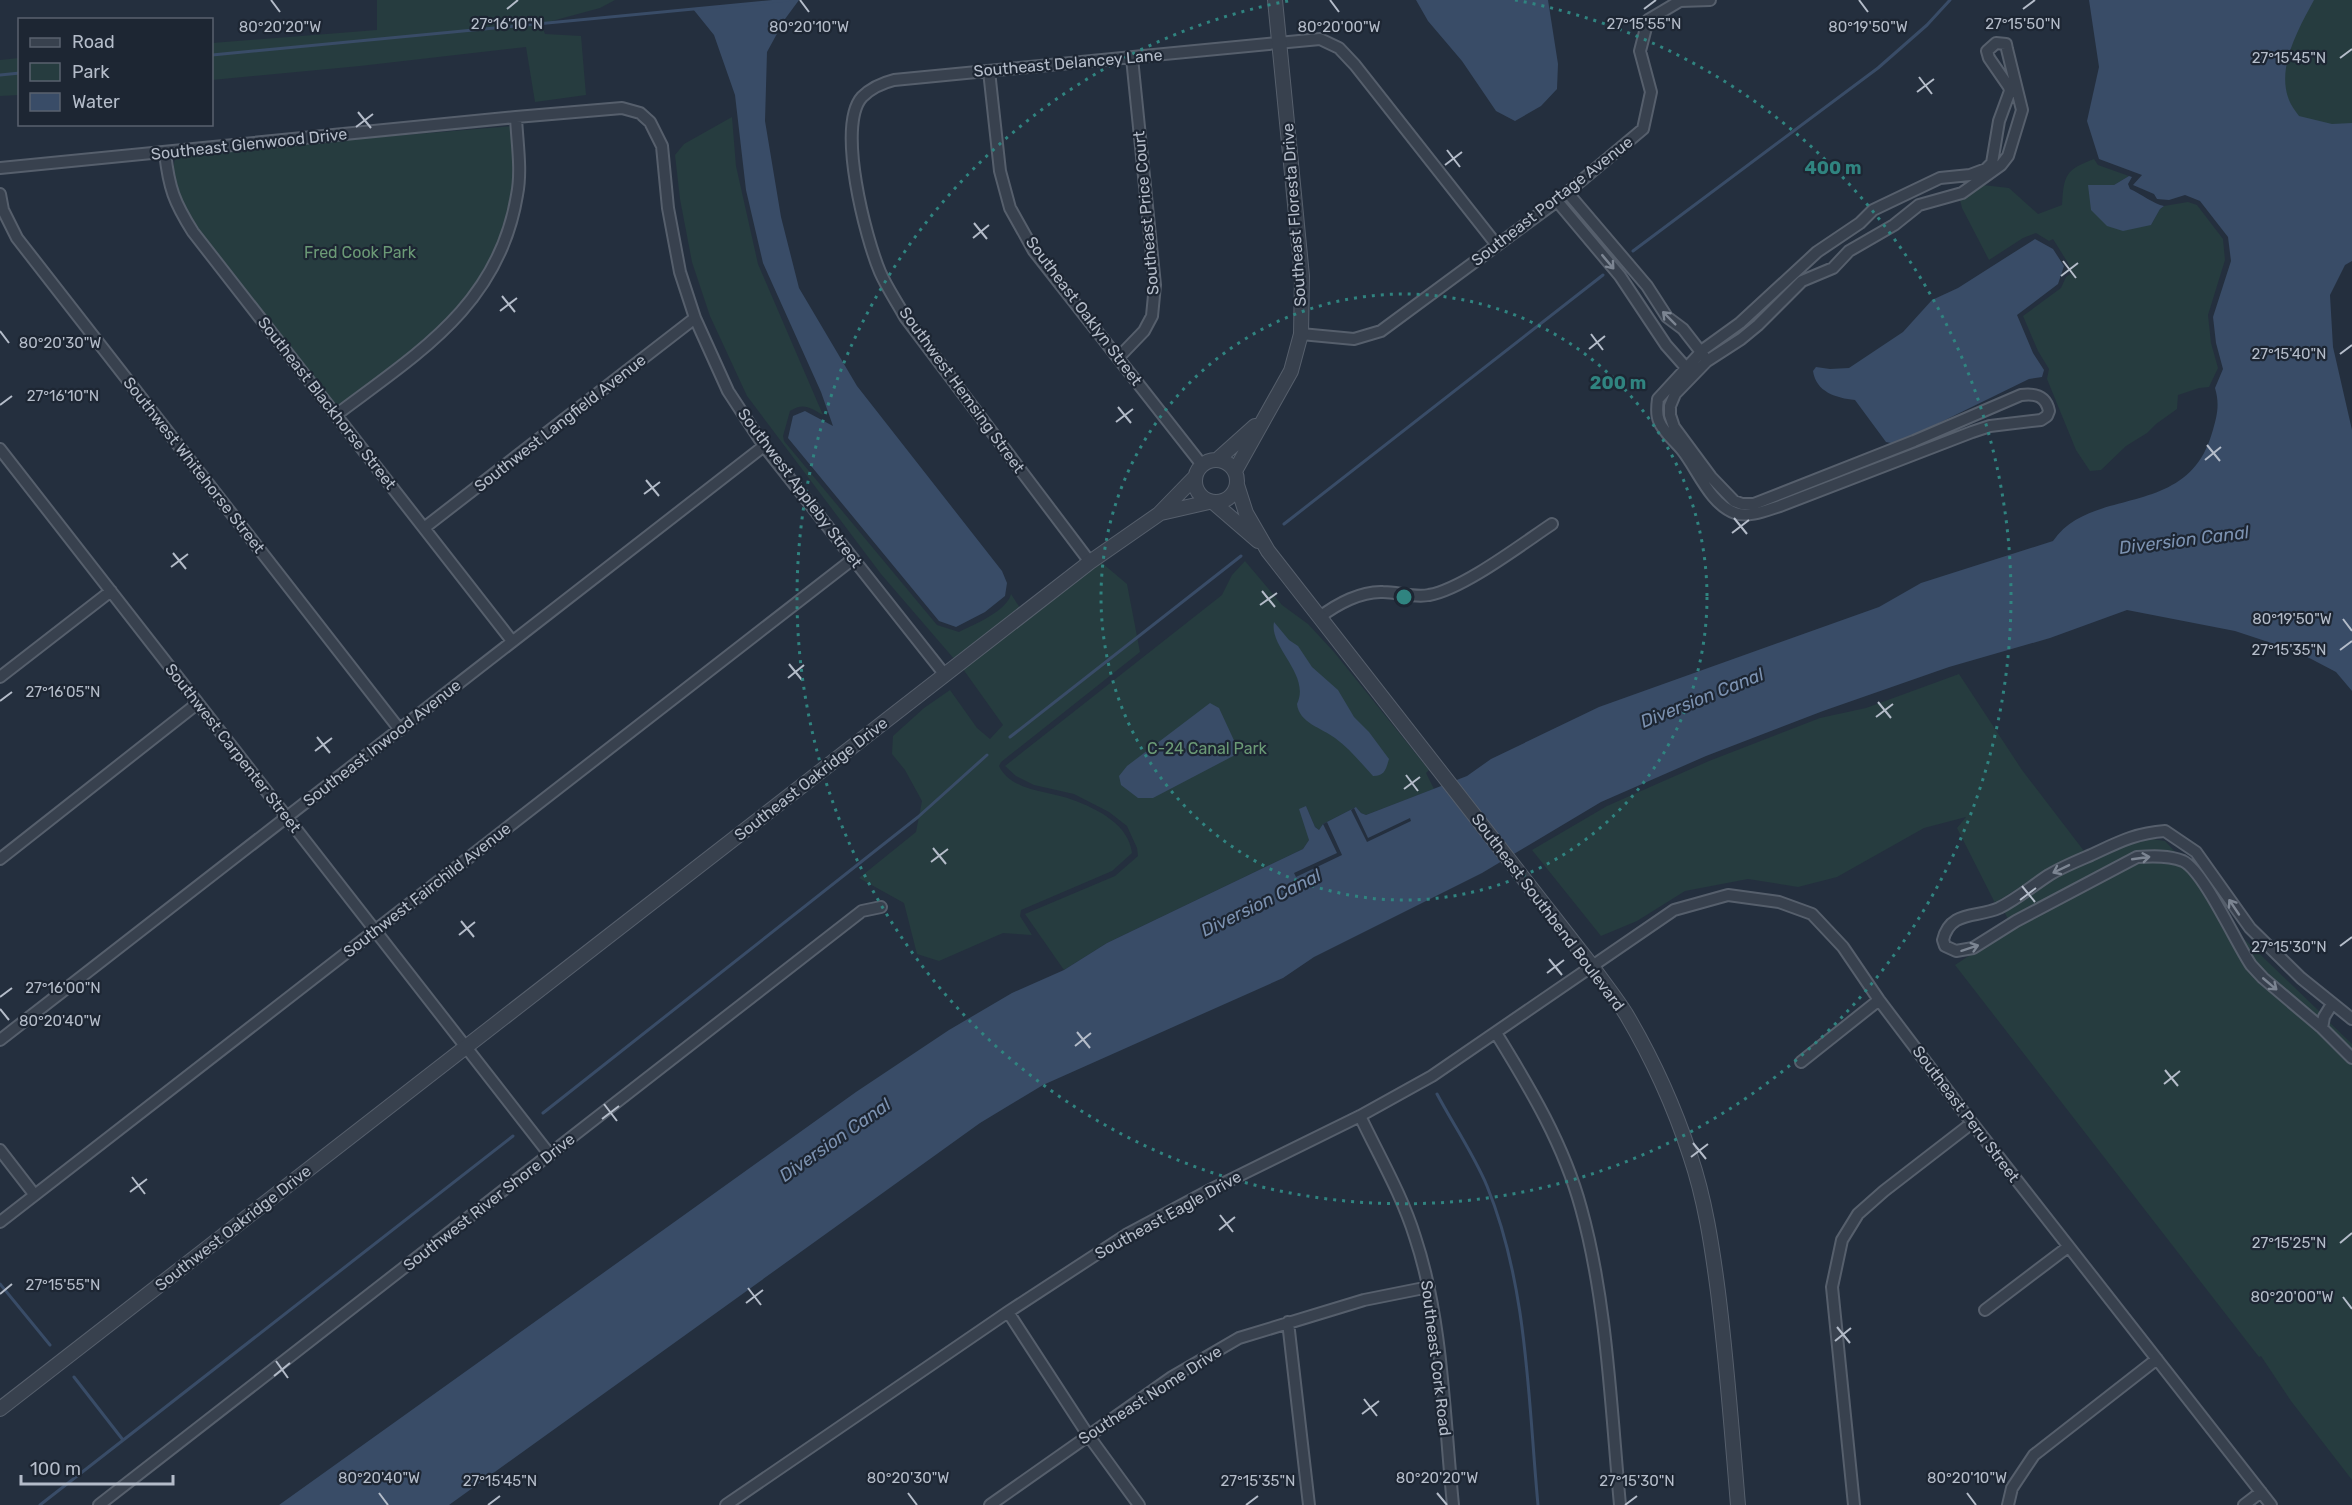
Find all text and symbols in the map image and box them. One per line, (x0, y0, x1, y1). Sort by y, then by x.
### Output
text: 27°16'10"N (471, 15, 543, 33)
text: 27°15'55"N (1607, 15, 1681, 33)
text: 27°15'50"N (1985, 15, 2061, 33)
legend (18, 18, 213, 126)
text: 80°20'20"W (239, 18, 321, 36)
text: 80°20'10"W (769, 18, 849, 36)
text: 80°20'00"W (1297, 18, 1381, 36)
text: 80°19'50"W (1828, 18, 1908, 36)
text: Road (72, 31, 115, 53)
street label: Southeast Delancey Lane (973, 45, 1163, 81)
text: 27°15'45"N (2252, 49, 2326, 67)
text: Park (72, 61, 110, 83)
text: Water (72, 91, 120, 113)
street label: Southeast Floresta Drive (1278, 123, 1310, 307)
street label: Southeast Glenwood Drive (150, 124, 348, 164)
street label: Southeast Price Court (1129, 130, 1163, 296)
street label: Southeast Portage Avenue (1468, 132, 1636, 270)
text: 400 m (1804, 157, 1862, 179)
street label: Southeast Oaklyn Street (1022, 233, 1146, 389)
park label: Fred Cook Park (304, 243, 417, 262)
one-way arrow (1601, 254, 1615, 269)
street label: Southwest Hemsing Street (895, 303, 1029, 477)
one-way arrow (1661, 310, 1676, 325)
street label: Southeast Blackhorse Street (254, 313, 400, 493)
text: 80°20'30"W (19, 334, 101, 352)
text: 27°15'40"N (2251, 345, 2327, 363)
street label: Southwest Langfield Avenue (470, 350, 650, 496)
text: 200 m (1590, 372, 1646, 394)
street label: Southwest Whitehorse Street (119, 373, 269, 557)
text: 27°16'10"N (27, 387, 99, 405)
street label: Southwest Appleby Street (734, 405, 866, 571)
water label: Diversion Canal (2118, 521, 2251, 559)
centre of rings (1394, 587, 1414, 607)
text: 80°19'50"W (2252, 610, 2332, 628)
text: 27°15'35"N (2252, 641, 2326, 659)
street label: Southwest Carpenter Street (161, 660, 305, 836)
water label: Diversion Canal (1637, 663, 1767, 733)
street label: Southeast Inwood Avenue (299, 676, 465, 810)
text: 27°16'05"N (26, 683, 101, 701)
street label: Southeast Oakridge Drive (731, 713, 891, 845)
park label: C-24 Canal Park (1147, 739, 1268, 758)
street label: Southeast Southbend Boulevard (1468, 810, 1628, 1014)
street label: Southwest Fairchild Avenue (339, 819, 515, 961)
one-way arrow (2131, 852, 2150, 863)
one-way arrow (2052, 863, 2070, 875)
water label: Diversion Canal (1197, 864, 1325, 942)
one-way arrow (2228, 899, 2240, 915)
text: 27°15'30"N (2251, 938, 2327, 956)
one-way arrow (1960, 942, 1979, 953)
one-way arrow (2262, 978, 2278, 991)
text: 27°16'00"N (25, 979, 101, 997)
text: 80°20'40"W (19, 1012, 101, 1030)
street label: Southeast Peru Street (1908, 1042, 2024, 1186)
water label: Diversion Canal (775, 1093, 895, 1187)
street label: Southwest River Shore Drive (400, 1129, 579, 1275)
street label: Southwest Oakridge Drive (151, 1161, 315, 1295)
street label: Southeast Eagle Drive (1092, 1167, 1244, 1263)
text: 27°15'25"N (2252, 1234, 2326, 1252)
text: 27°15'55"N (26, 1276, 100, 1294)
street label: Southeast Cork Road (1417, 1279, 1455, 1437)
text: 80°20'00"W (2250, 1288, 2334, 1306)
street label: Southeast Nome Drive (1075, 1342, 1225, 1448)
scale bar (21, 1448, 172, 1486)
text: 100 m (30, 1458, 81, 1480)
text: 80°20'40"W (338, 1469, 420, 1487)
text: 80°20'30"W (867, 1469, 949, 1487)
text: 80°20'20"W (1396, 1469, 1478, 1487)
text: 80°20'10"W (1927, 1469, 2007, 1487)
text: 27°15'45"N (463, 1472, 537, 1490)
text: 27°15'35"N (1221, 1472, 1295, 1490)
text: 27°15'30"N (1599, 1472, 1675, 1490)

